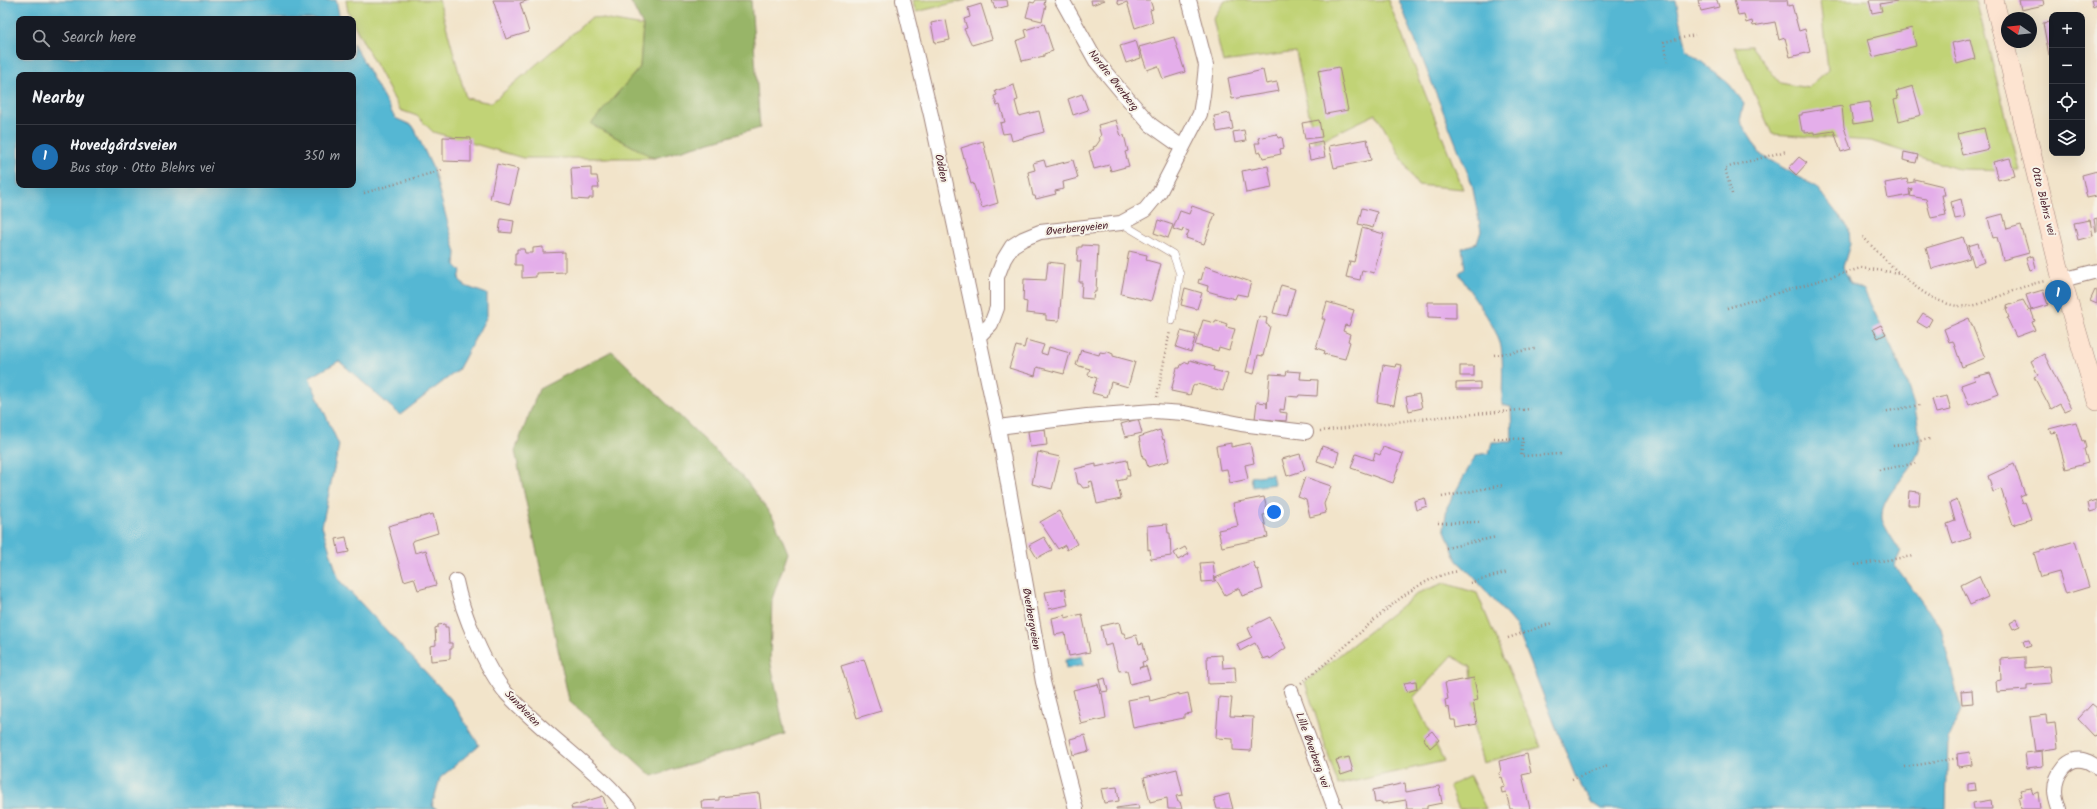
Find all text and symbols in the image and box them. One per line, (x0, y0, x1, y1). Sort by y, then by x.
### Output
north arrow (2001, 12, 2037, 48)
map controls (2049, 12, 2085, 156)
button: + (2049, 12, 2085, 48)
search box (16, 16, 356, 60)
text: Search here (62, 26, 136, 50)
icon: search (30, 27, 52, 49)
street label: Nordre Øverberg (1083, 46, 1143, 115)
button: − (2049, 48, 2085, 84)
button: locate (2049, 84, 2085, 120)
text: Nearby (32, 85, 84, 112)
button: layers (2049, 120, 2085, 156)
text: Hovedgårdsveien (70, 134, 177, 158)
text: 1 (43, 146, 47, 167)
text: 350 m (304, 146, 340, 167)
street label: Odden (929, 152, 953, 184)
text: Bus stop · Otto Blehrs vei (70, 158, 214, 179)
street label: Otto Blehrs vei (2026, 165, 2060, 238)
street label: Øverbergveien (1045, 217, 1109, 241)
pin: 1 (2045, 280, 2071, 313)
your location (1264, 502, 1284, 522)
street label: Øverbergveien (1017, 587, 1045, 652)
street label: Sundveien (500, 686, 545, 731)
street label: Lille Øverberg vei (1290, 710, 1334, 791)

